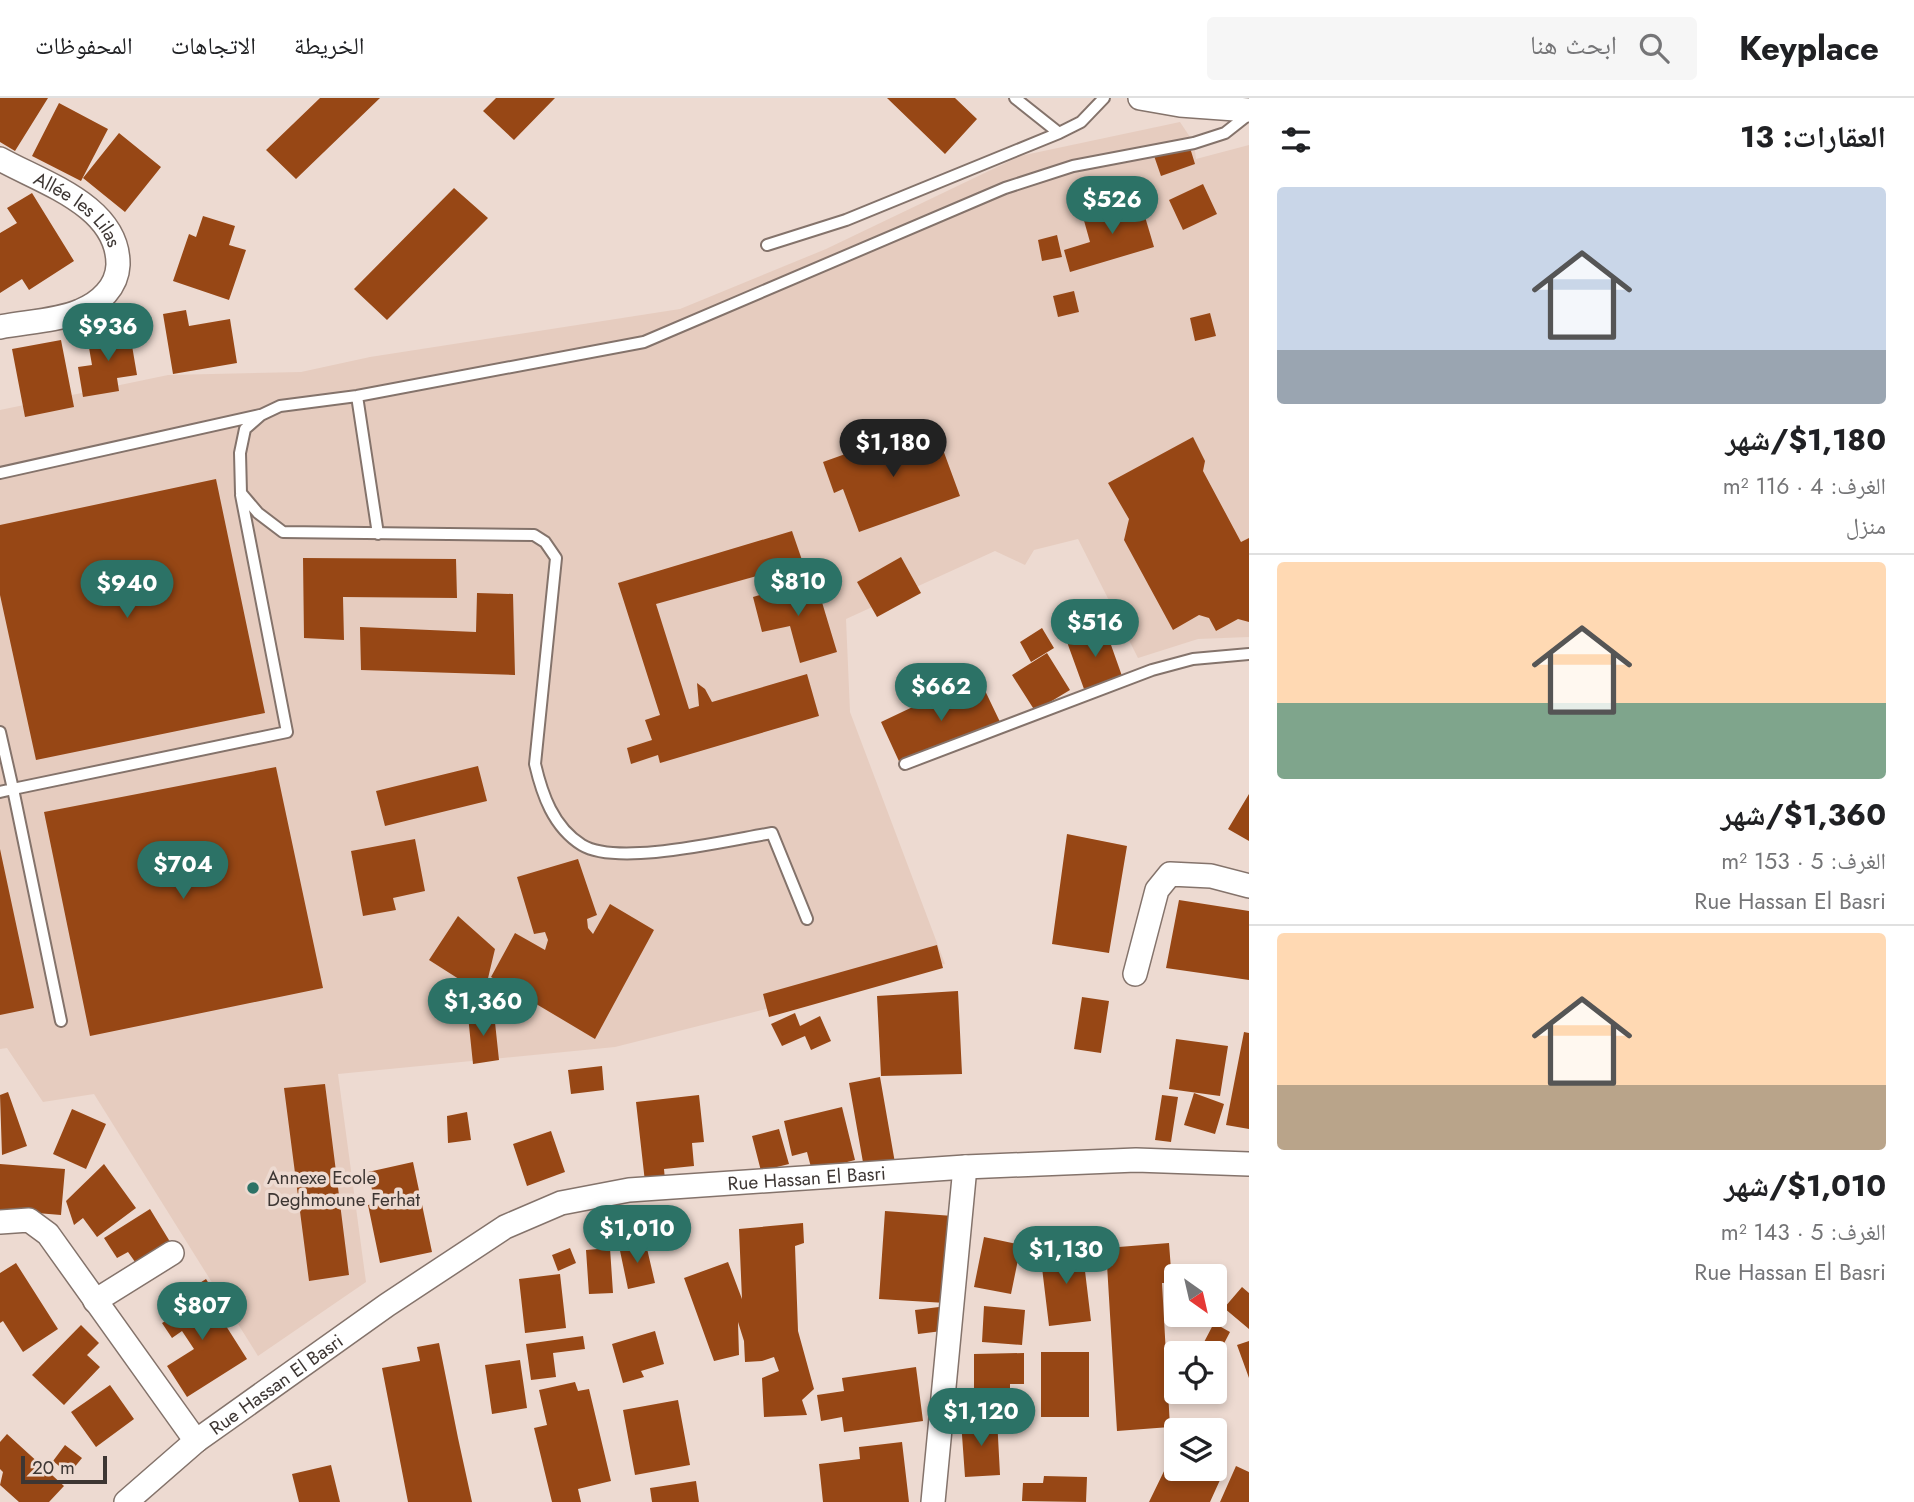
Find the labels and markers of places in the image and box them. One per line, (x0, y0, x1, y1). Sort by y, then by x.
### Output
pin: $526 (1071, 176, 1153, 236)
pin: $936 (67, 303, 149, 363)
pin: $1,180 (836, 420, 950, 479)
pin: $810 (757, 559, 839, 618)
pin: $940 (86, 560, 168, 620)
pin: $516 (1054, 600, 1136, 659)
pin: $662 (900, 664, 982, 723)
pin: $704 (142, 842, 224, 901)
pin: $1,360 (426, 978, 540, 1038)
place label: Annexe Ecole Deghmoune Ferhat (267, 1164, 420, 1213)
marker: Annexe Ecole Deghmoune Ferhat (245, 1180, 261, 1196)
pin: $1,010 (580, 1206, 694, 1265)
pin: $1,130 (1009, 1226, 1123, 1286)
pin: $807 (161, 1282, 243, 1342)
pin: $1,120 (924, 1388, 1038, 1448)

